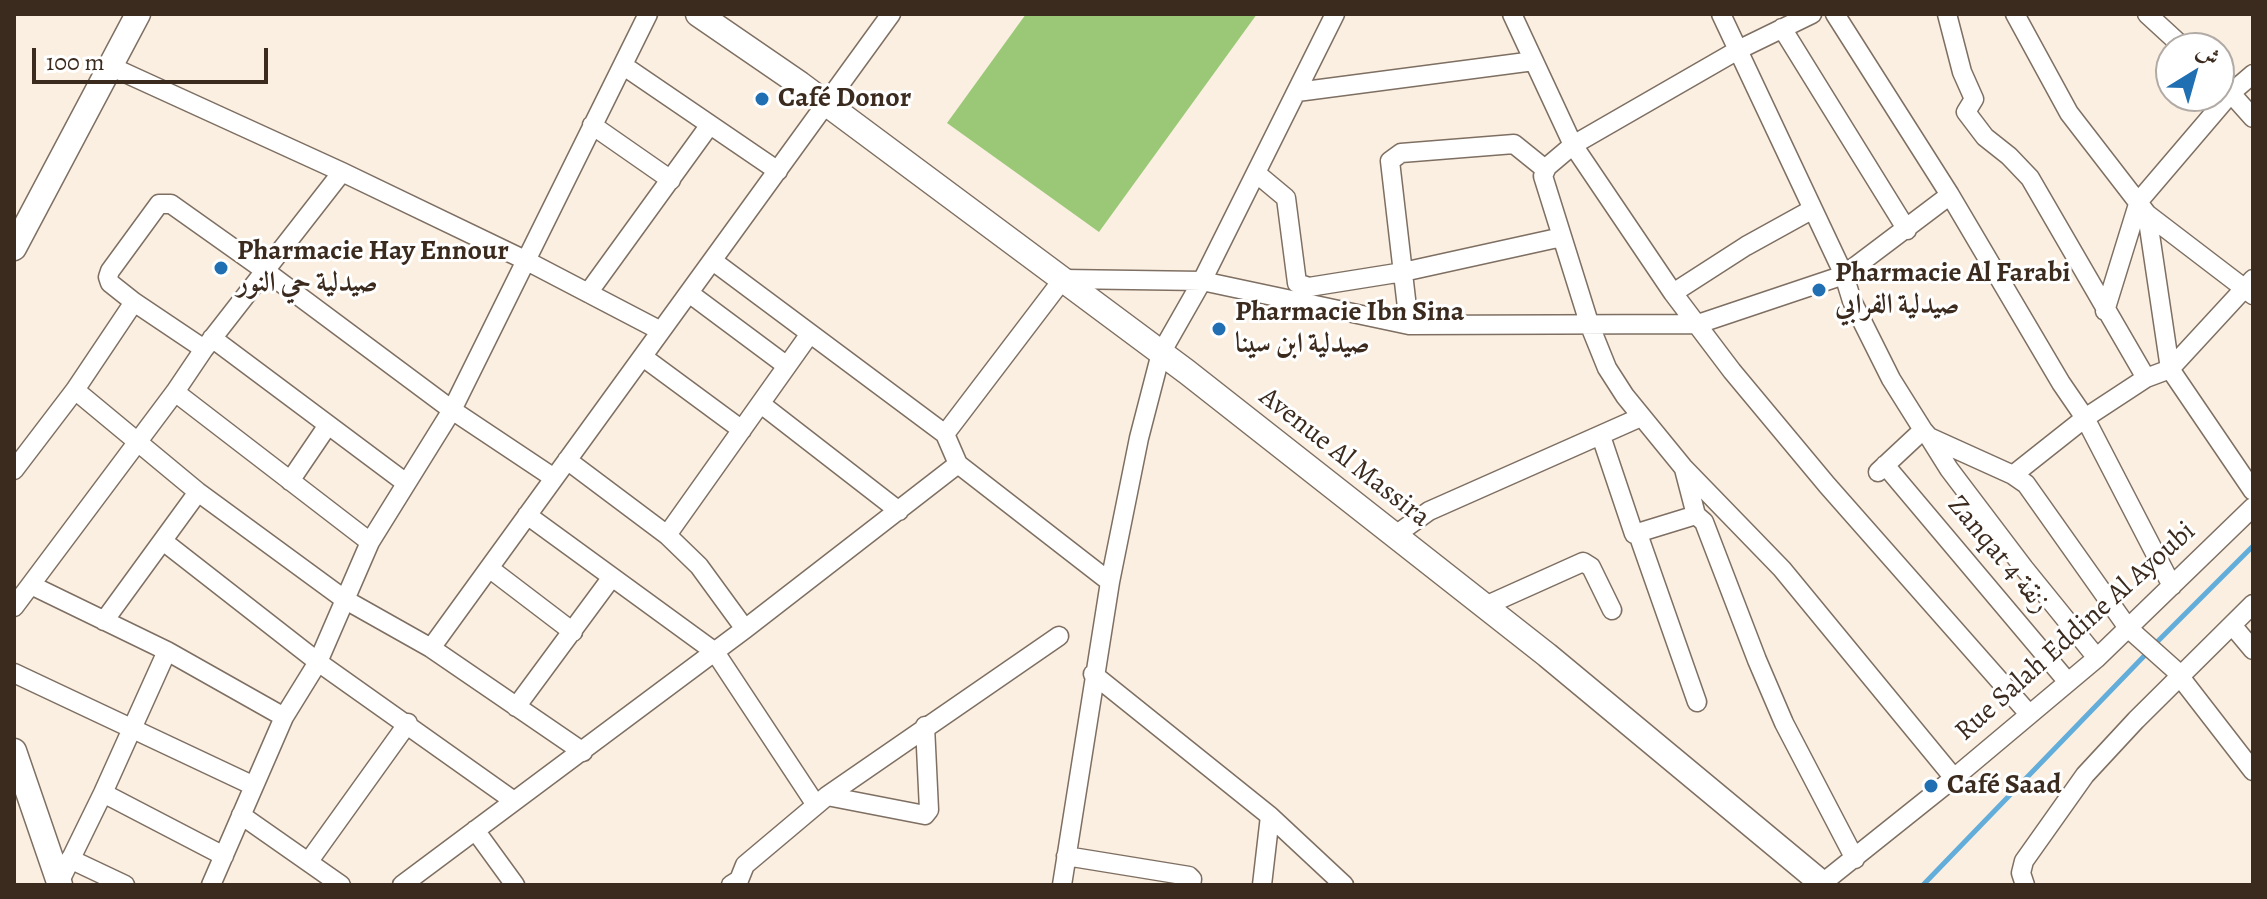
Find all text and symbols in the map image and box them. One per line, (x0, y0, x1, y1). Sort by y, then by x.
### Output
scale bar (36, 32, 272, 82)
north arrow (2155, 32, 2235, 112)
text: ش (2190, 36, 2226, 73)
text: 100 m (46, 46, 105, 78)
place label: Café Donor (778, 82, 911, 116)
marker: Café Donor (753, 90, 771, 108)
place label: Pharmacie Hay Ennour صيدلية حي النور (237, 235, 509, 301)
place label: Pharmacie Al Farabi صيدلية الفرابي (1835, 257, 2070, 323)
marker: Pharmacie Hay Ennour صيدلية حي النور (212, 259, 230, 277)
marker: Pharmacie Al Farabi صيدلية الفرابي (1810, 281, 1828, 299)
place label: Pharmacie Ibn Sina صيدلية ابن سينا (1235, 296, 1464, 362)
marker: Pharmacie Ibn Sina صيدلية ابن سينا (1210, 320, 1228, 338)
street label: Avenue Al Massira (1252, 381, 1436, 535)
street label: Zanqat 4 زنقة (1939, 490, 2057, 620)
street label: Rue Salah Eddine Al Ayoubi (1949, 515, 2203, 749)
place label: Café Saad (1947, 769, 2062, 803)
marker: Café Saad (1922, 777, 1940, 795)

